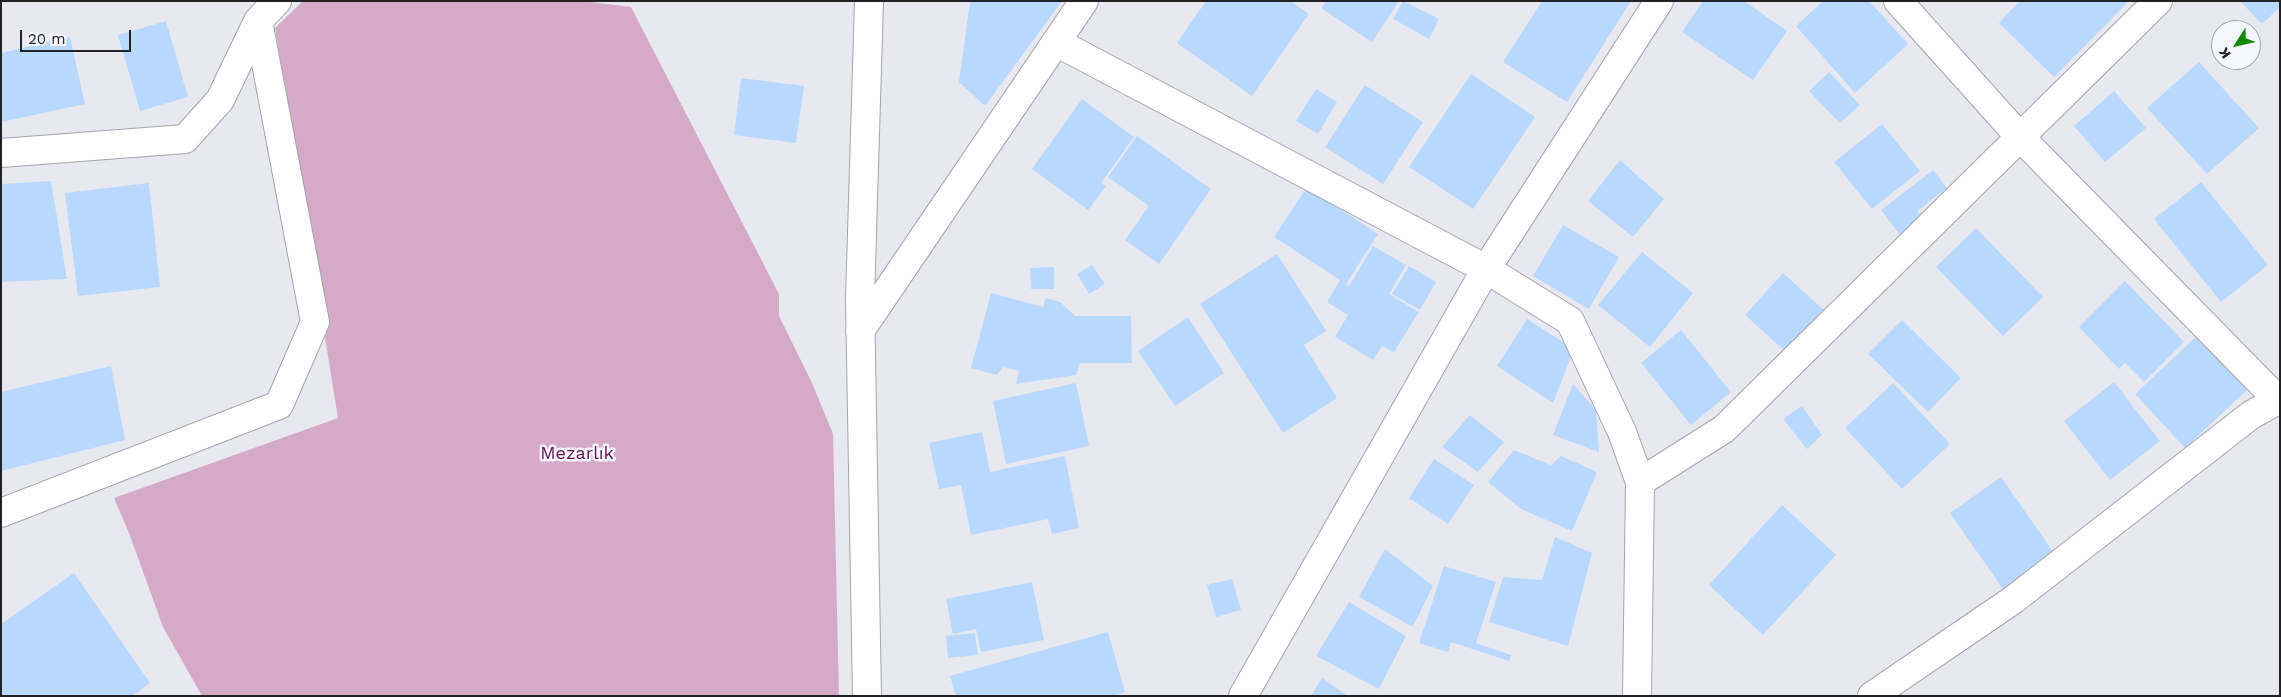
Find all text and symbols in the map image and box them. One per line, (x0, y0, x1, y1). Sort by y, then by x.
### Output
scale bar (22, 20, 134, 52)
north arrow (2211, 20, 2261, 70)
text: 20 m (28, 30, 66, 48)
text: K (2215, 44, 2234, 62)
park label: Mezarlık (540, 443, 614, 465)

